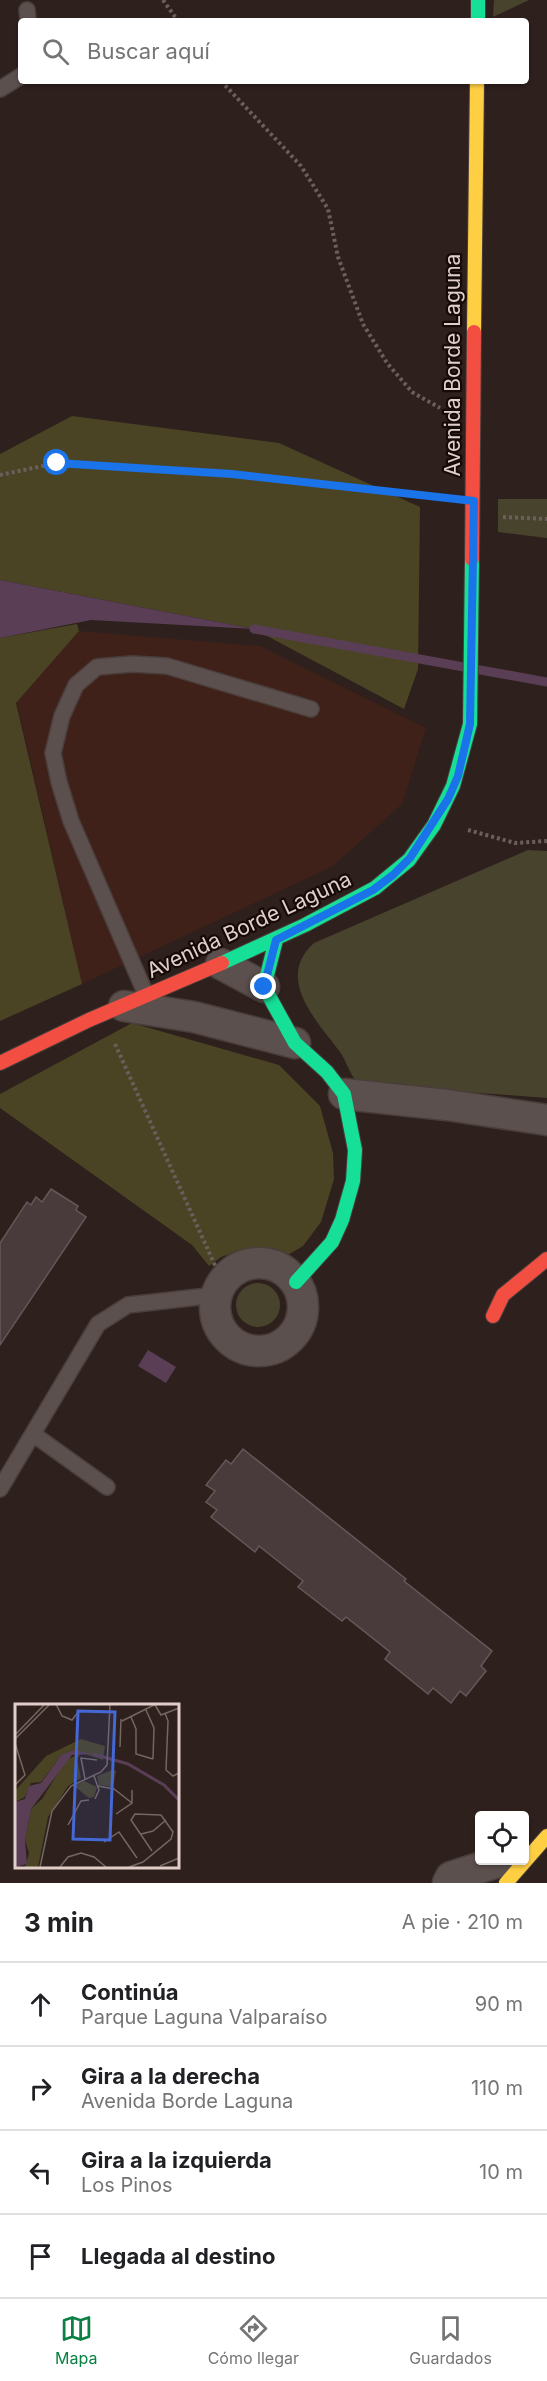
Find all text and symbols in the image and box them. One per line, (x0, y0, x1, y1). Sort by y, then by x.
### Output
search box (18, 18, 529, 84)
icon: search (39, 35, 72, 68)
text: Buscar aquí (87, 38, 210, 64)
street label: Avenida Borde Laguna (440, 254, 465, 476)
route start (43, 449, 69, 475)
street label: Avenida Borde Laguna (143, 866, 355, 983)
route end (250, 973, 276, 999)
inset map (15, 1704, 178, 1868)
map controls (475, 1811, 529, 1865)
button: locate (475, 1811, 529, 1865)
text: 3 min (24, 1907, 94, 1938)
text: A pie · 210 m (402, 1910, 523, 1934)
text: Continúa (81, 1979, 179, 2005)
icon: ahead (24, 1988, 57, 2021)
text: 90 m (475, 1992, 523, 2016)
text: Parque Laguna Valparaíso (81, 2005, 328, 2029)
text: Gira a la derecha (81, 2063, 260, 2089)
icon: right (24, 2072, 57, 2105)
text: 110 m (471, 2076, 523, 2100)
text: Avenida Borde Laguna (81, 2089, 293, 2113)
text: Gira a la izquierda (81, 2147, 272, 2173)
icon: left (24, 2156, 57, 2189)
text: 10 m (479, 2160, 523, 2184)
text: Los Pinos (81, 2173, 172, 2197)
icon: arrive (24, 2240, 57, 2273)
text: Llegada al destino (81, 2243, 275, 2269)
tab: Mapa (55, 2312, 97, 2368)
tab: Cómo llegar (208, 2312, 299, 2368)
tab: Guardados (409, 2312, 492, 2368)

